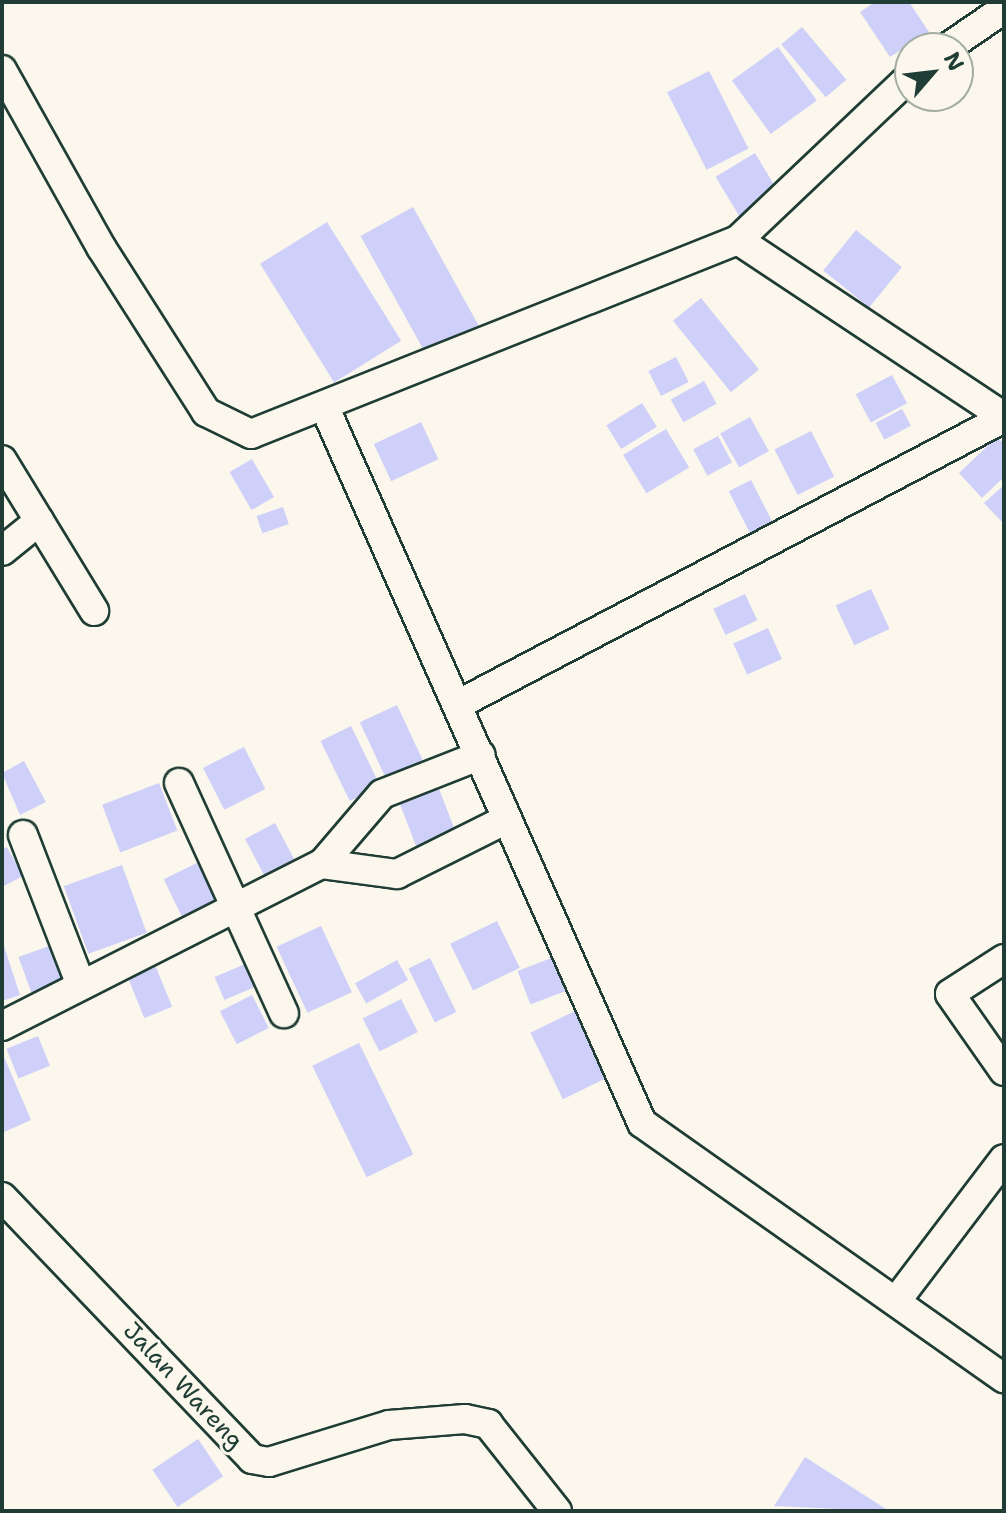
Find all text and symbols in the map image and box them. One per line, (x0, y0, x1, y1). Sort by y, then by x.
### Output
north arrow (894, 32, 974, 112)
text: N (937, 47, 971, 76)
street label: Jalan Wareng (117, 1317, 249, 1455)

